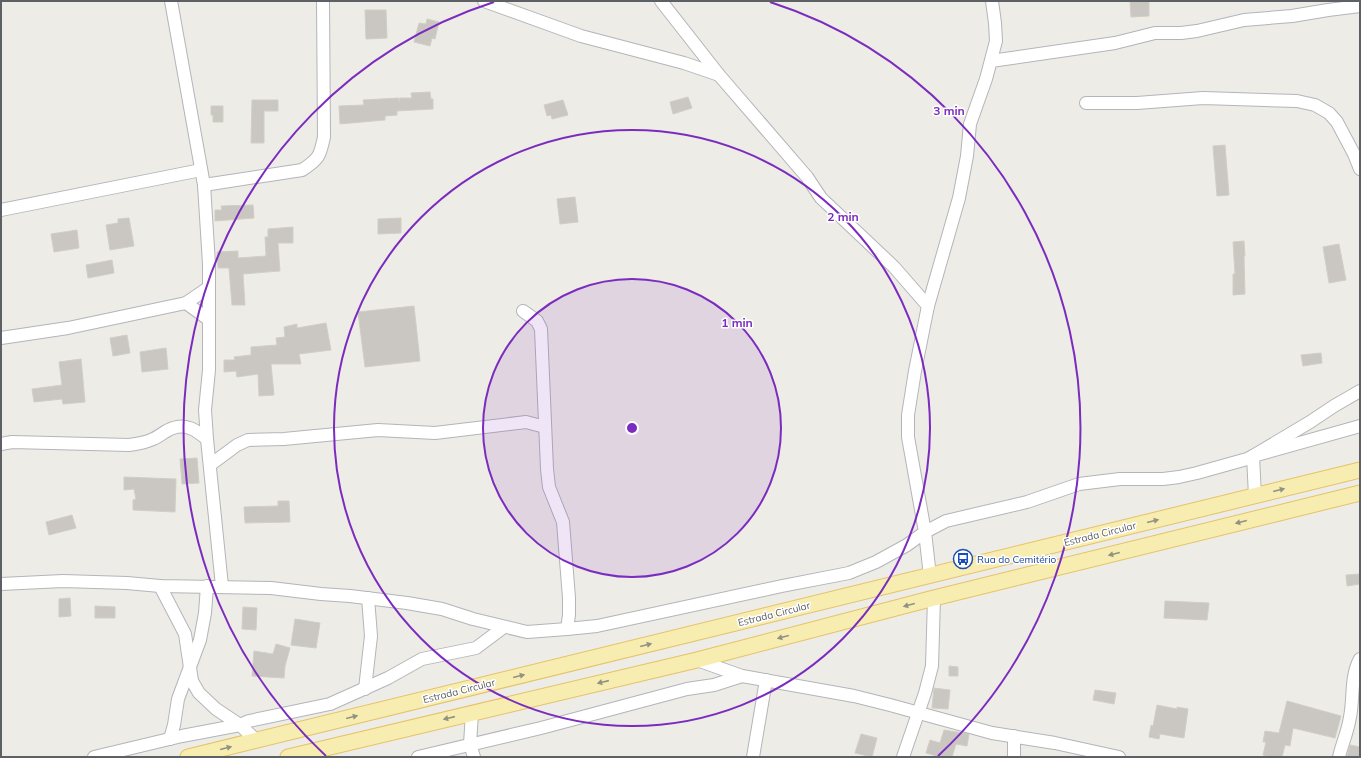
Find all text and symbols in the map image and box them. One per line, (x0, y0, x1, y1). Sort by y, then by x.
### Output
text: 3 min (933, 103, 965, 118)
text: 2 min (827, 209, 859, 224)
text: 1 min (721, 315, 753, 330)
centre of rings (625, 421, 639, 435)
one-way arrow (1273, 487, 1285, 493)
one-way arrow (1146, 518, 1159, 524)
street label: Estrada Circular (1063, 519, 1138, 549)
one-way arrow (1234, 520, 1247, 526)
bus stop icon: Rua do Cemitério (952, 548, 974, 570)
one-way arrow (1108, 551, 1121, 557)
place label: Rua do Cemitério (977, 553, 1057, 566)
street label: Estrada Circular (737, 599, 812, 629)
one-way arrow (903, 602, 915, 608)
one-way arrow (777, 635, 789, 641)
one-way arrow (639, 642, 652, 648)
one-way arrow (514, 673, 526, 679)
street label: Estrada Circular (422, 676, 497, 706)
one-way arrow (597, 679, 609, 685)
one-way arrow (346, 714, 358, 720)
one-way arrow (443, 716, 455, 722)
one-way arrow (220, 744, 232, 750)

